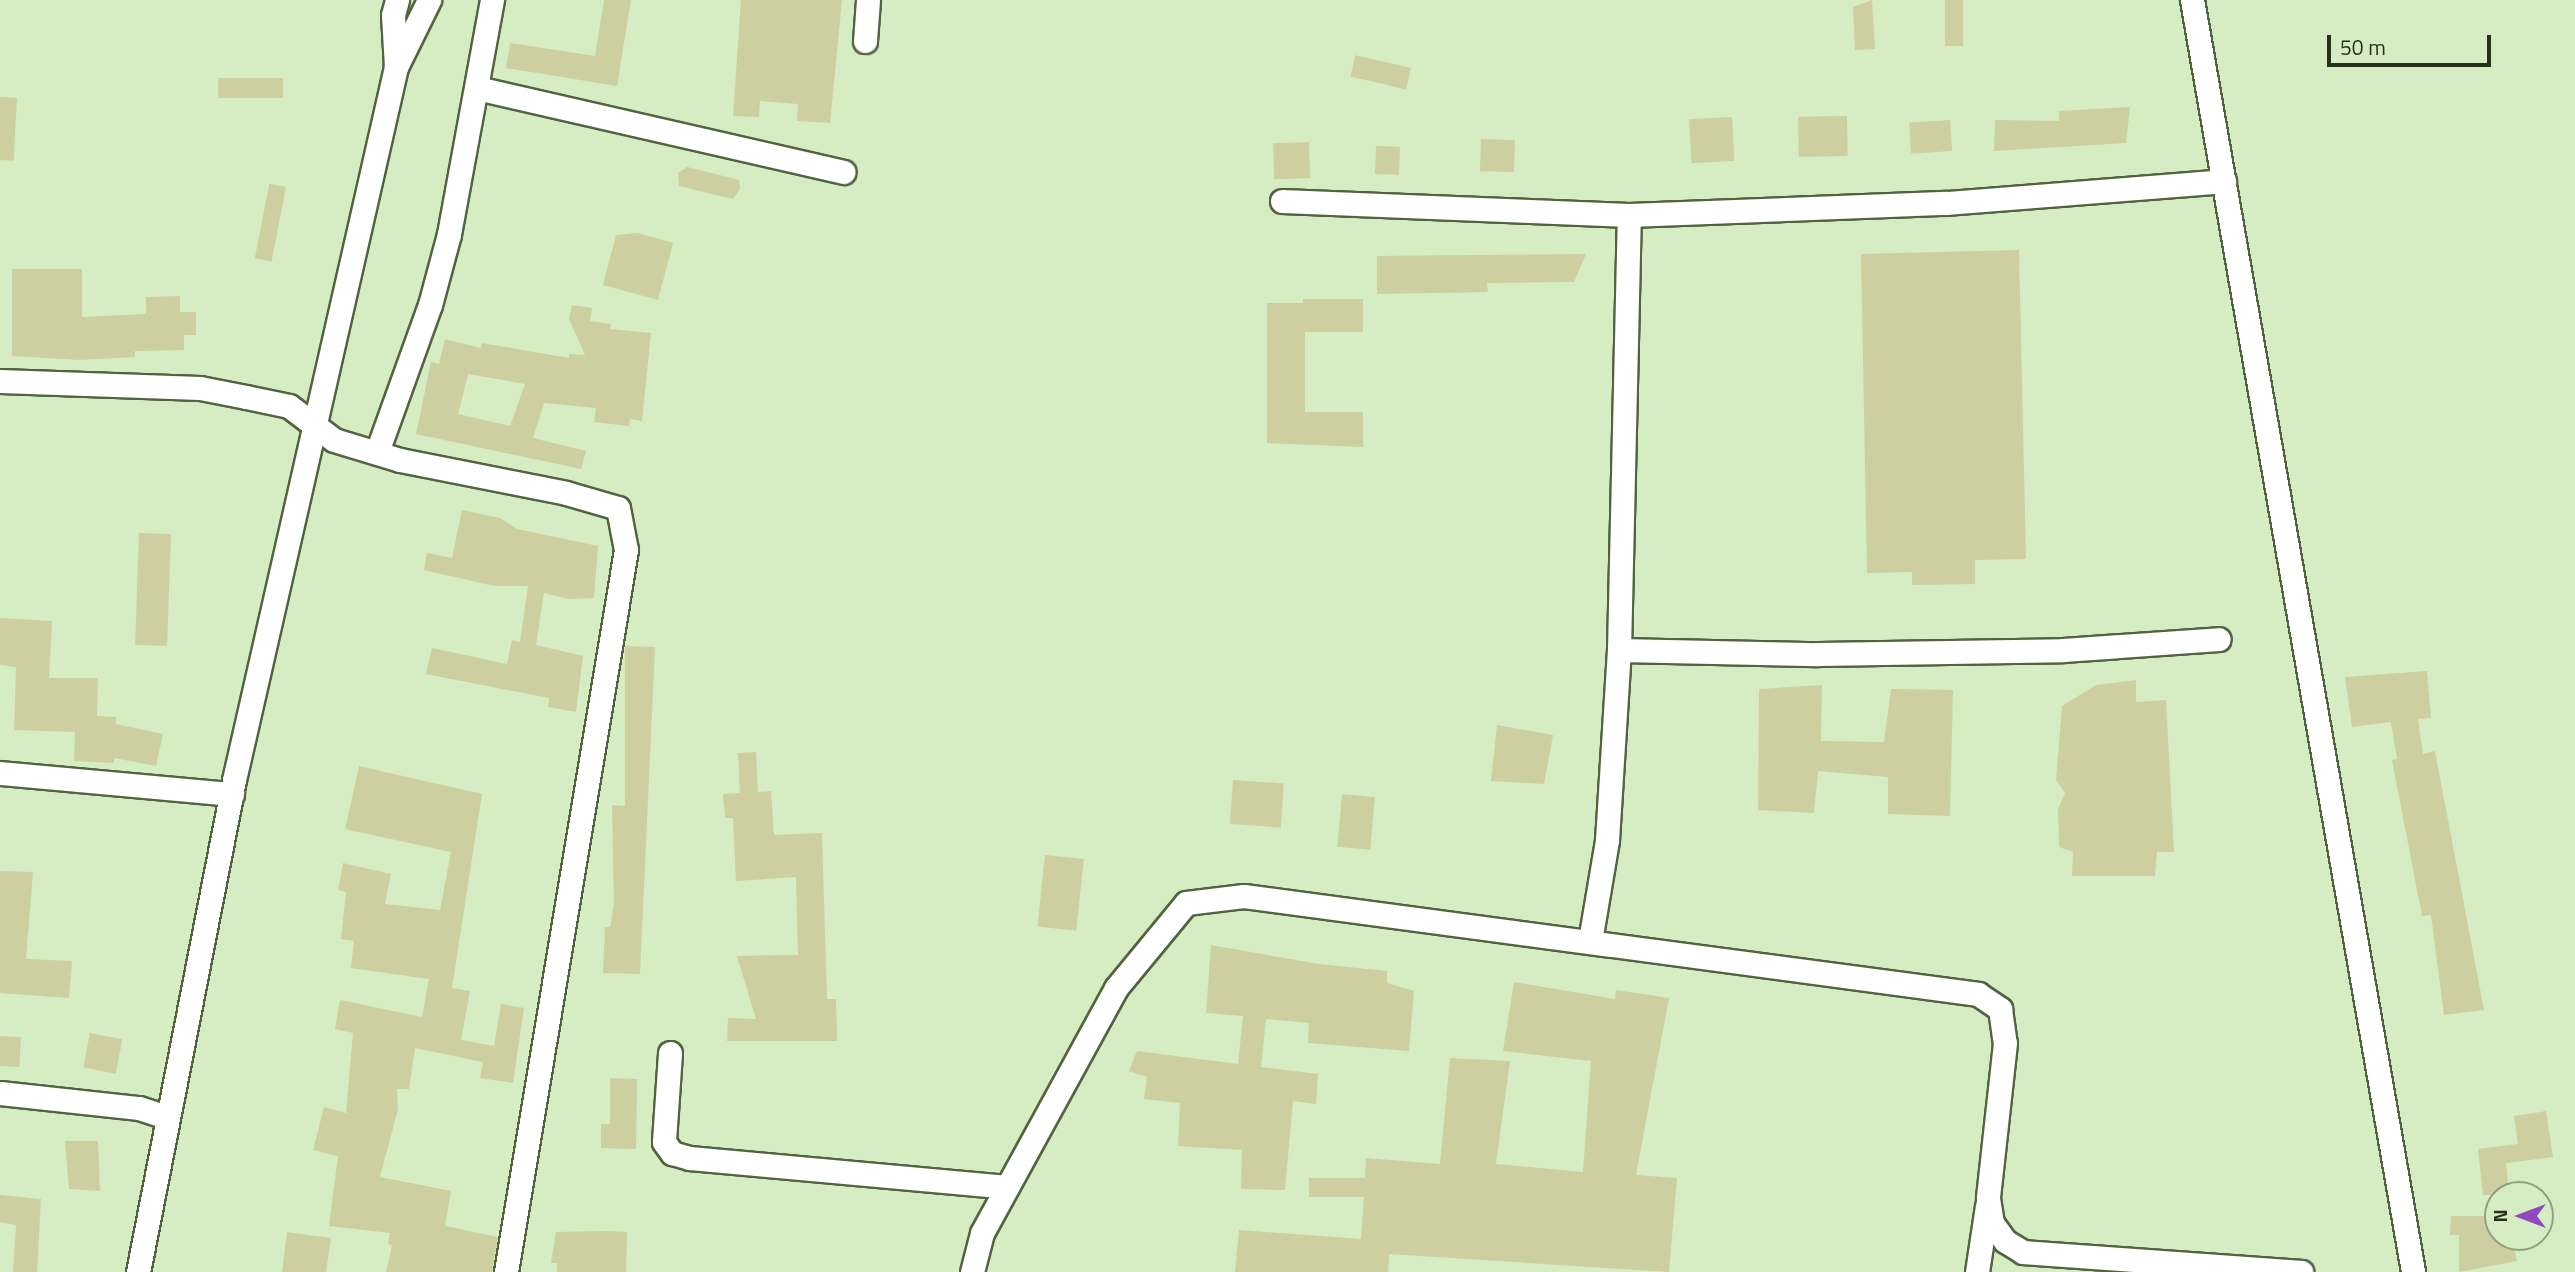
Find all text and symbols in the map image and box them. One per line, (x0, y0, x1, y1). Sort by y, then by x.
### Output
scale bar (2330, 21, 2494, 65)
text: 50 m (2340, 31, 2386, 63)
north arrow (2484, 1181, 2554, 1251)
text: N (2485, 1209, 2514, 1223)

